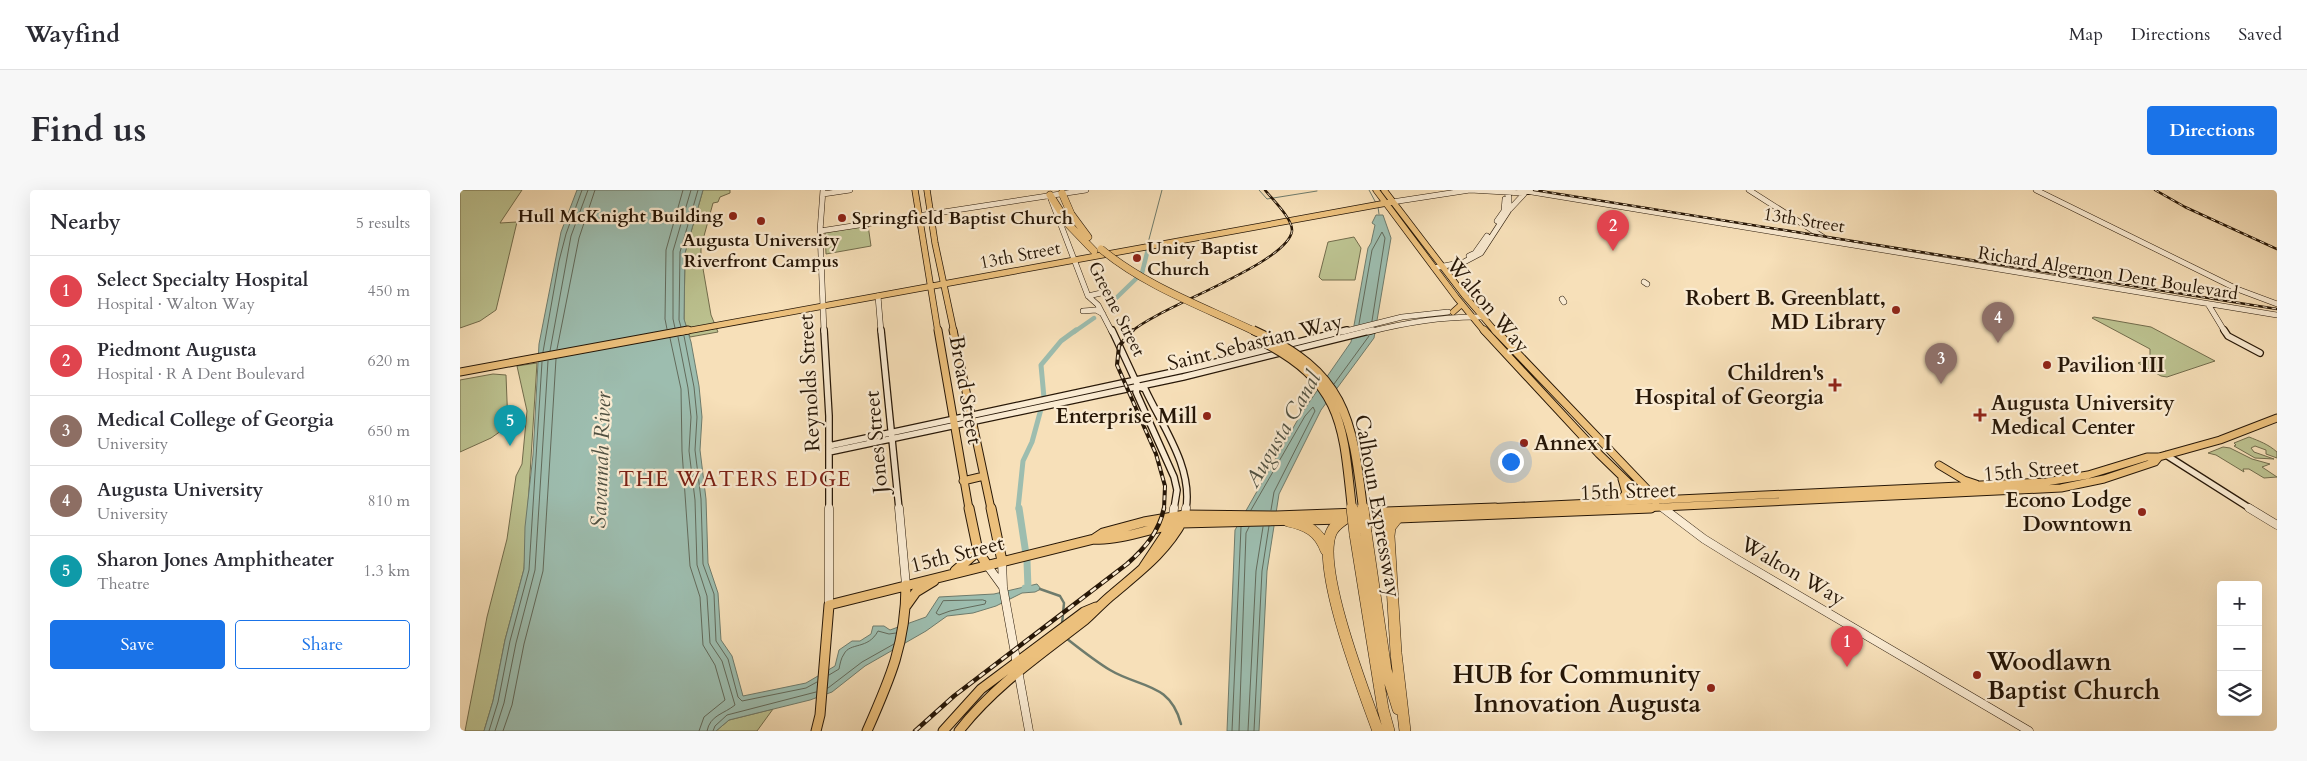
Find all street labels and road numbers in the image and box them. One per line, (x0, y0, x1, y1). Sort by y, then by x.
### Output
street label: 13th Street (1761, 202, 1847, 239)
street label: 13th Street (977, 235, 1063, 276)
street label: Richard Algernon Dent Boulevard (1976, 241, 2240, 306)
street label: Walton Way (1438, 251, 1536, 359)
street label: Greene Street (1082, 257, 1151, 361)
street label: Saint Sebastian Way (1164, 307, 1346, 378)
street label: Reynolds Street (791, 313, 828, 453)
street label: Broad Street (942, 334, 989, 447)
street label: Jones Street (858, 389, 896, 498)
street label: Calhoun Expressway (1347, 412, 1408, 600)
street label: 15th Street (1982, 452, 2080, 489)
street label: 15th Street (1580, 475, 1677, 508)
street label: 15th Street (907, 529, 1007, 580)
street label: Walton Way (1734, 529, 1850, 613)

